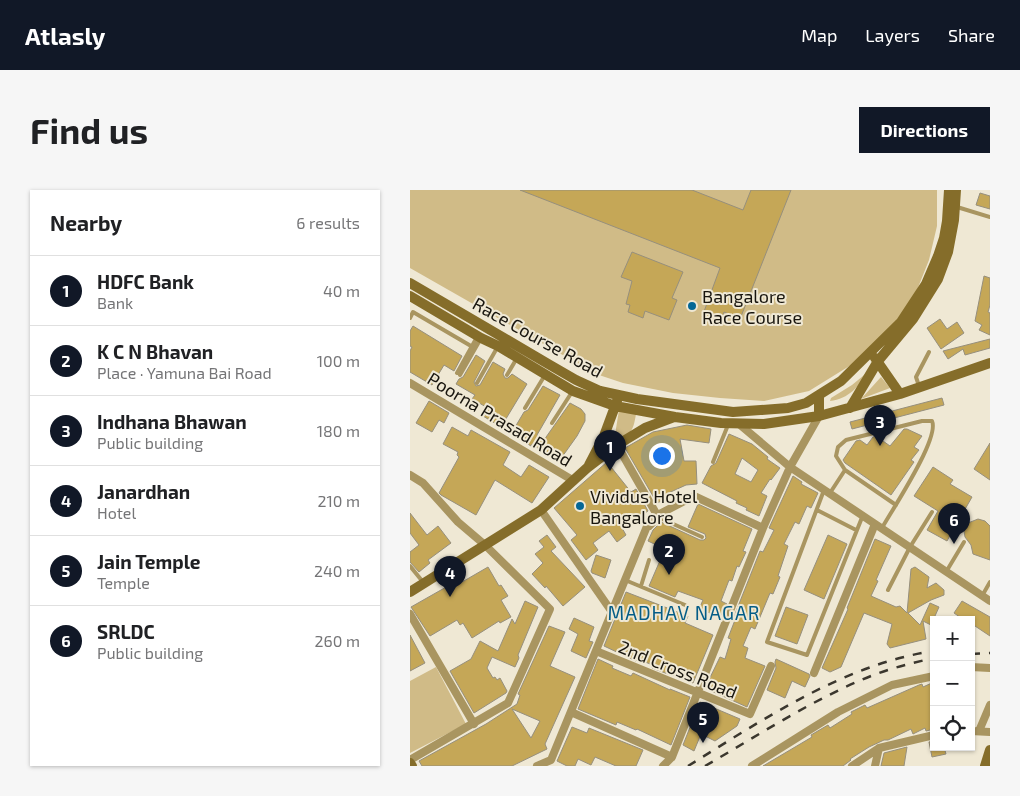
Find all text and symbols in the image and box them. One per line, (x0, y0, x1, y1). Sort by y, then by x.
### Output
text: Atlasly (25, 21, 105, 50)
text: Map (801, 24, 837, 46)
text: Layers (865, 24, 920, 46)
text: Share (948, 24, 995, 46)
button: Directions (859, 107, 990, 153)
text: Find us (30, 109, 148, 151)
text: Nearby (50, 210, 122, 235)
text: 6 results (296, 213, 360, 232)
text: HDFC Bank (97, 270, 194, 293)
text: 1 (63, 281, 69, 300)
text: 40 m (323, 281, 360, 300)
place label: Bangalore Race Course (702, 285, 802, 328)
street label: Race Course Road (469, 292, 607, 382)
text: Bank (97, 293, 133, 312)
marker: Bangalore Race Course (686, 300, 698, 312)
text: K C N Bhavan (97, 340, 213, 363)
text: 2 (61, 351, 71, 370)
text: 100 m (317, 351, 360, 370)
text: Place · Yamuna Bai Road (97, 363, 272, 382)
street label: Poorna Prasad Road (424, 367, 576, 471)
pin: 3 (864, 405, 896, 446)
text: Indhana Bhawan (97, 410, 247, 433)
text: 3 (61, 421, 71, 440)
text: 180 m (317, 421, 360, 440)
pin: 1 (594, 430, 626, 471)
text: Public building (97, 433, 203, 452)
your location (649, 443, 675, 469)
text: Janardhan (97, 480, 190, 503)
place label: Vividus Hotel Bangalore (590, 485, 698, 528)
text: 4 (61, 491, 71, 510)
text: 210 m (317, 491, 360, 510)
marker: Vividus Hotel Bangalore (574, 500, 586, 512)
text: Hotel (97, 503, 136, 522)
pin: 6 (938, 503, 970, 544)
pin: 2 (653, 534, 685, 575)
text: Jain Temple (97, 550, 201, 573)
pin: 4 (434, 556, 466, 597)
text: 5 (62, 561, 70, 580)
text: 240 m (314, 561, 360, 580)
text: Temple (97, 573, 150, 592)
district label: MADHAV NAGAR (608, 601, 760, 624)
map controls (930, 616, 975, 751)
button: + (930, 616, 975, 661)
text: SRLDC (97, 620, 155, 643)
text: 6 (61, 631, 71, 650)
text: 260 m (315, 631, 360, 650)
street label: 2nd Cross Road (615, 635, 741, 703)
text: Public building (97, 643, 203, 662)
button: − (930, 661, 975, 706)
pin: 5 (687, 702, 719, 743)
button: locate (930, 706, 975, 751)

